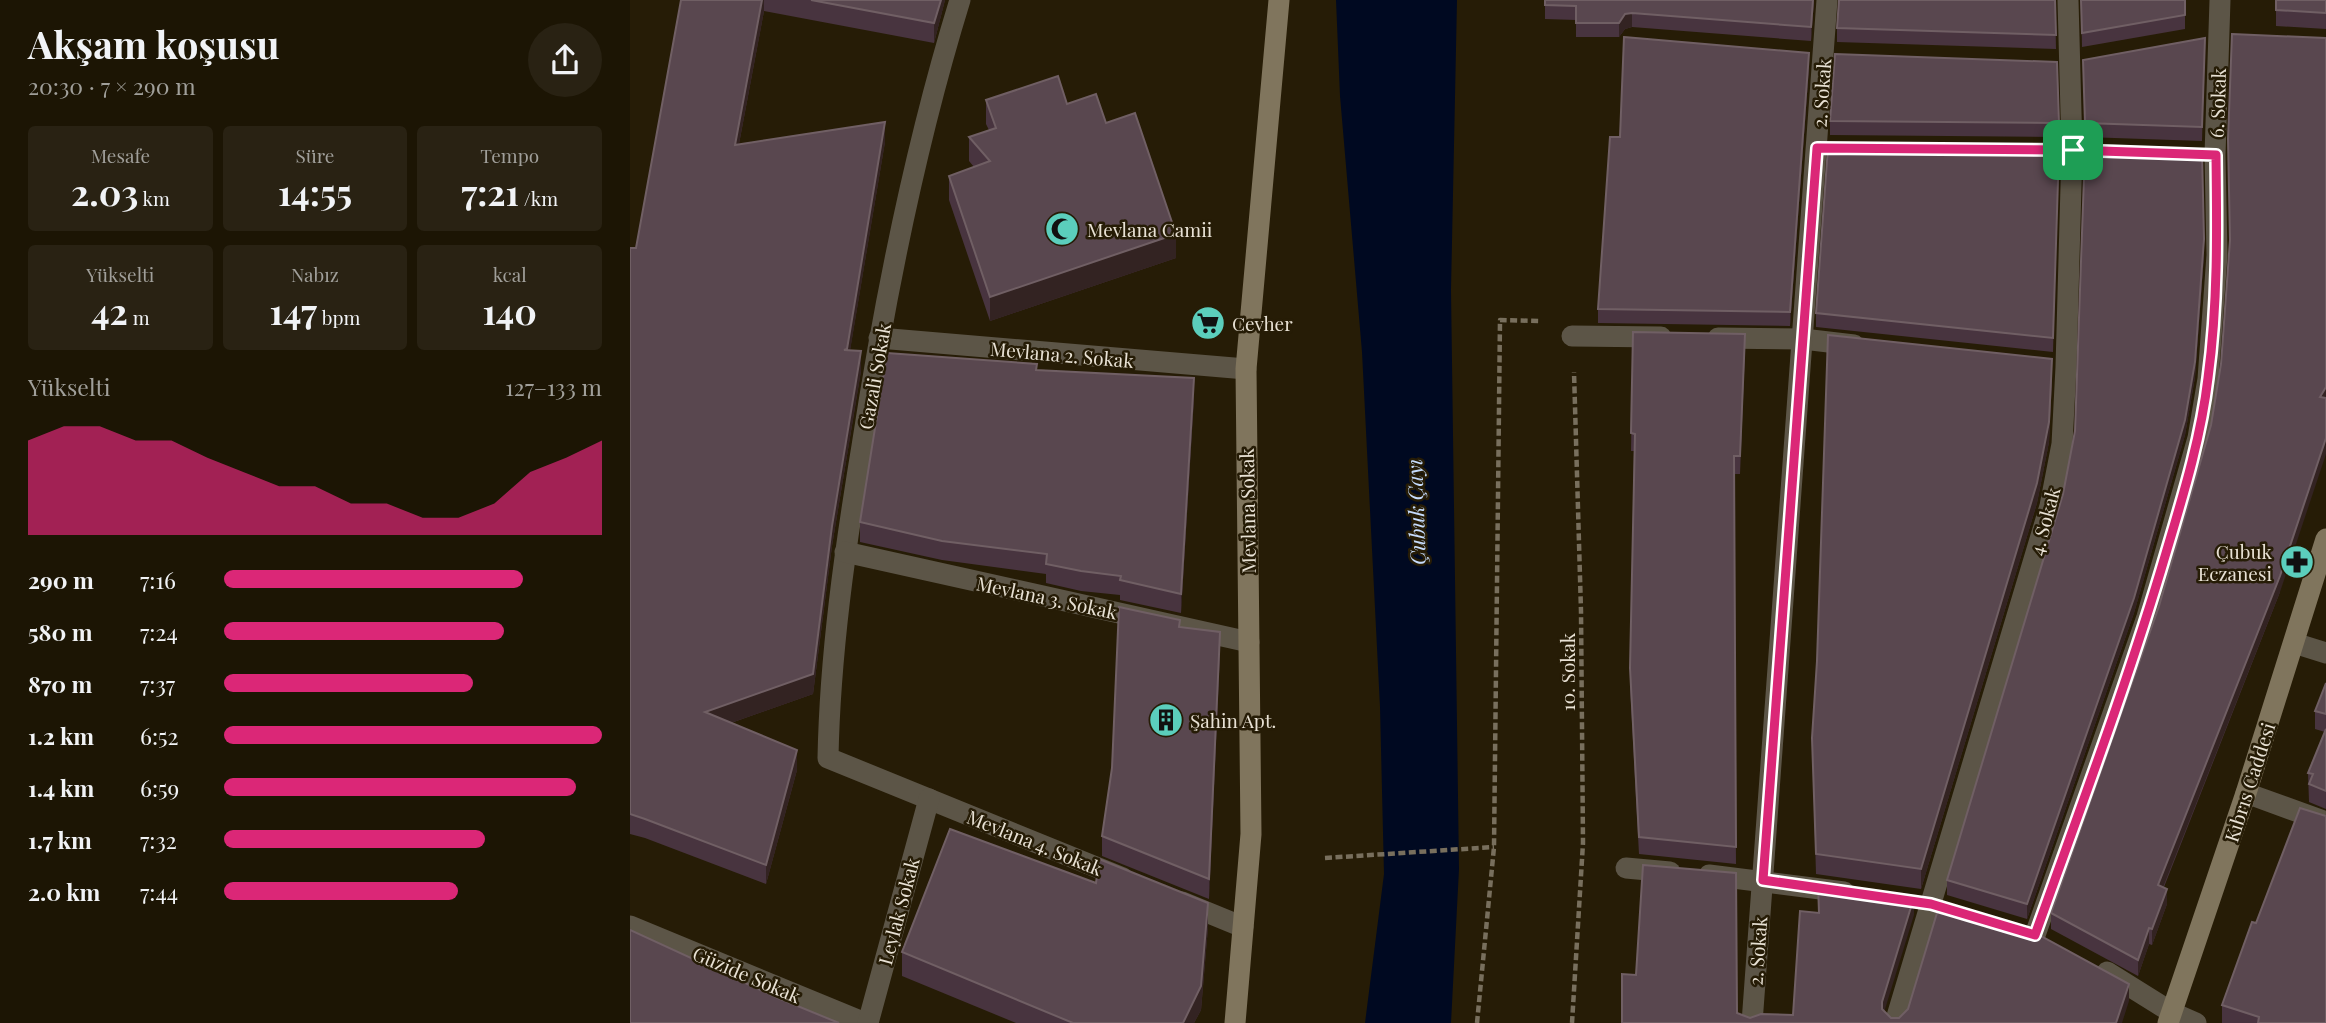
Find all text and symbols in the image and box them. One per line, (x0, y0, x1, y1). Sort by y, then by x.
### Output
text: Akşam koşusu (28, 18, 280, 69)
button: share (528, 23, 602, 97)
street label: 2. Sokak (1806, 57, 1836, 128)
street label: 6. Sokak (2203, 67, 2231, 138)
text: 20:30 · 7 × 290 m (28, 70, 196, 101)
pin (2043, 120, 2103, 180)
icon: arrive (2054, 131, 2092, 169)
text: Mesafe (91, 142, 150, 168)
text: Süre (295, 142, 334, 168)
text: Tempo (480, 142, 539, 168)
text: 2.03 (71, 168, 138, 215)
text: 14:55 (278, 168, 352, 215)
text: 7:21 (461, 168, 519, 215)
text: km (138, 185, 170, 211)
text: /km (519, 185, 558, 211)
mosque icon: Mevlana Camii (1043, 210, 1081, 248)
place label: Mevlana Camii (1087, 216, 1213, 242)
text: Yükselti (86, 261, 154, 287)
text: Nabız (291, 261, 339, 287)
text: kcal (493, 261, 527, 287)
text: 42 (91, 287, 128, 334)
text: 147 (270, 287, 317, 334)
text: 140 (482, 287, 537, 334)
text: m (128, 304, 150, 330)
text: bpm (317, 304, 360, 330)
supermarket icon: Cevher (1189, 304, 1227, 342)
place label: Cevher (1232, 310, 1293, 336)
street label: Gazali Sokak (852, 320, 896, 431)
street label: Mevlana 2. Sokak (989, 335, 1135, 373)
text: Yükselti (28, 371, 110, 402)
text: 127–133 m (505, 371, 602, 402)
street label: Mevlana Sokak (1233, 448, 1261, 574)
water label: Çubuk Çayı (1399, 458, 1431, 566)
street label: 4. Sokak (2022, 484, 2066, 558)
place label: Çubuk Eczanesi (2198, 538, 2273, 586)
pharmacy icon: Çubuk Eczanesi (2278, 543, 2316, 581)
text: 290 m (28, 564, 94, 595)
text: 7:16 (140, 564, 176, 595)
street label: Mevlana 3. Sokak (974, 569, 1120, 625)
text: 580 m (28, 616, 92, 647)
text: 7:24 (140, 616, 178, 647)
street label: 10. Sokak (1554, 632, 1580, 711)
text: 870 m (28, 668, 92, 699)
text: 7:37 (140, 668, 175, 699)
building icon: Şahin Apt. (1147, 701, 1185, 739)
place label: Şahin Apt. (1190, 707, 1276, 733)
street label: Kıbrıs Caddesi (2217, 718, 2281, 845)
text: 1.2 km (28, 720, 94, 751)
text: 6:52 (140, 720, 179, 751)
text: 1.4 km (28, 772, 94, 803)
text: 6:59 (140, 772, 179, 803)
street label: Mevlana 4. Sokak (963, 803, 1107, 881)
text: 1.7 km (28, 824, 92, 855)
text: 7:32 (140, 824, 177, 855)
street label: Leylak Sokak (871, 854, 925, 968)
text: 2.0 km (28, 876, 100, 907)
text: 7:44 (140, 876, 178, 907)
street label: 2. Sokak (1742, 915, 1772, 986)
street label: Güzide Sokak (689, 940, 806, 1009)

